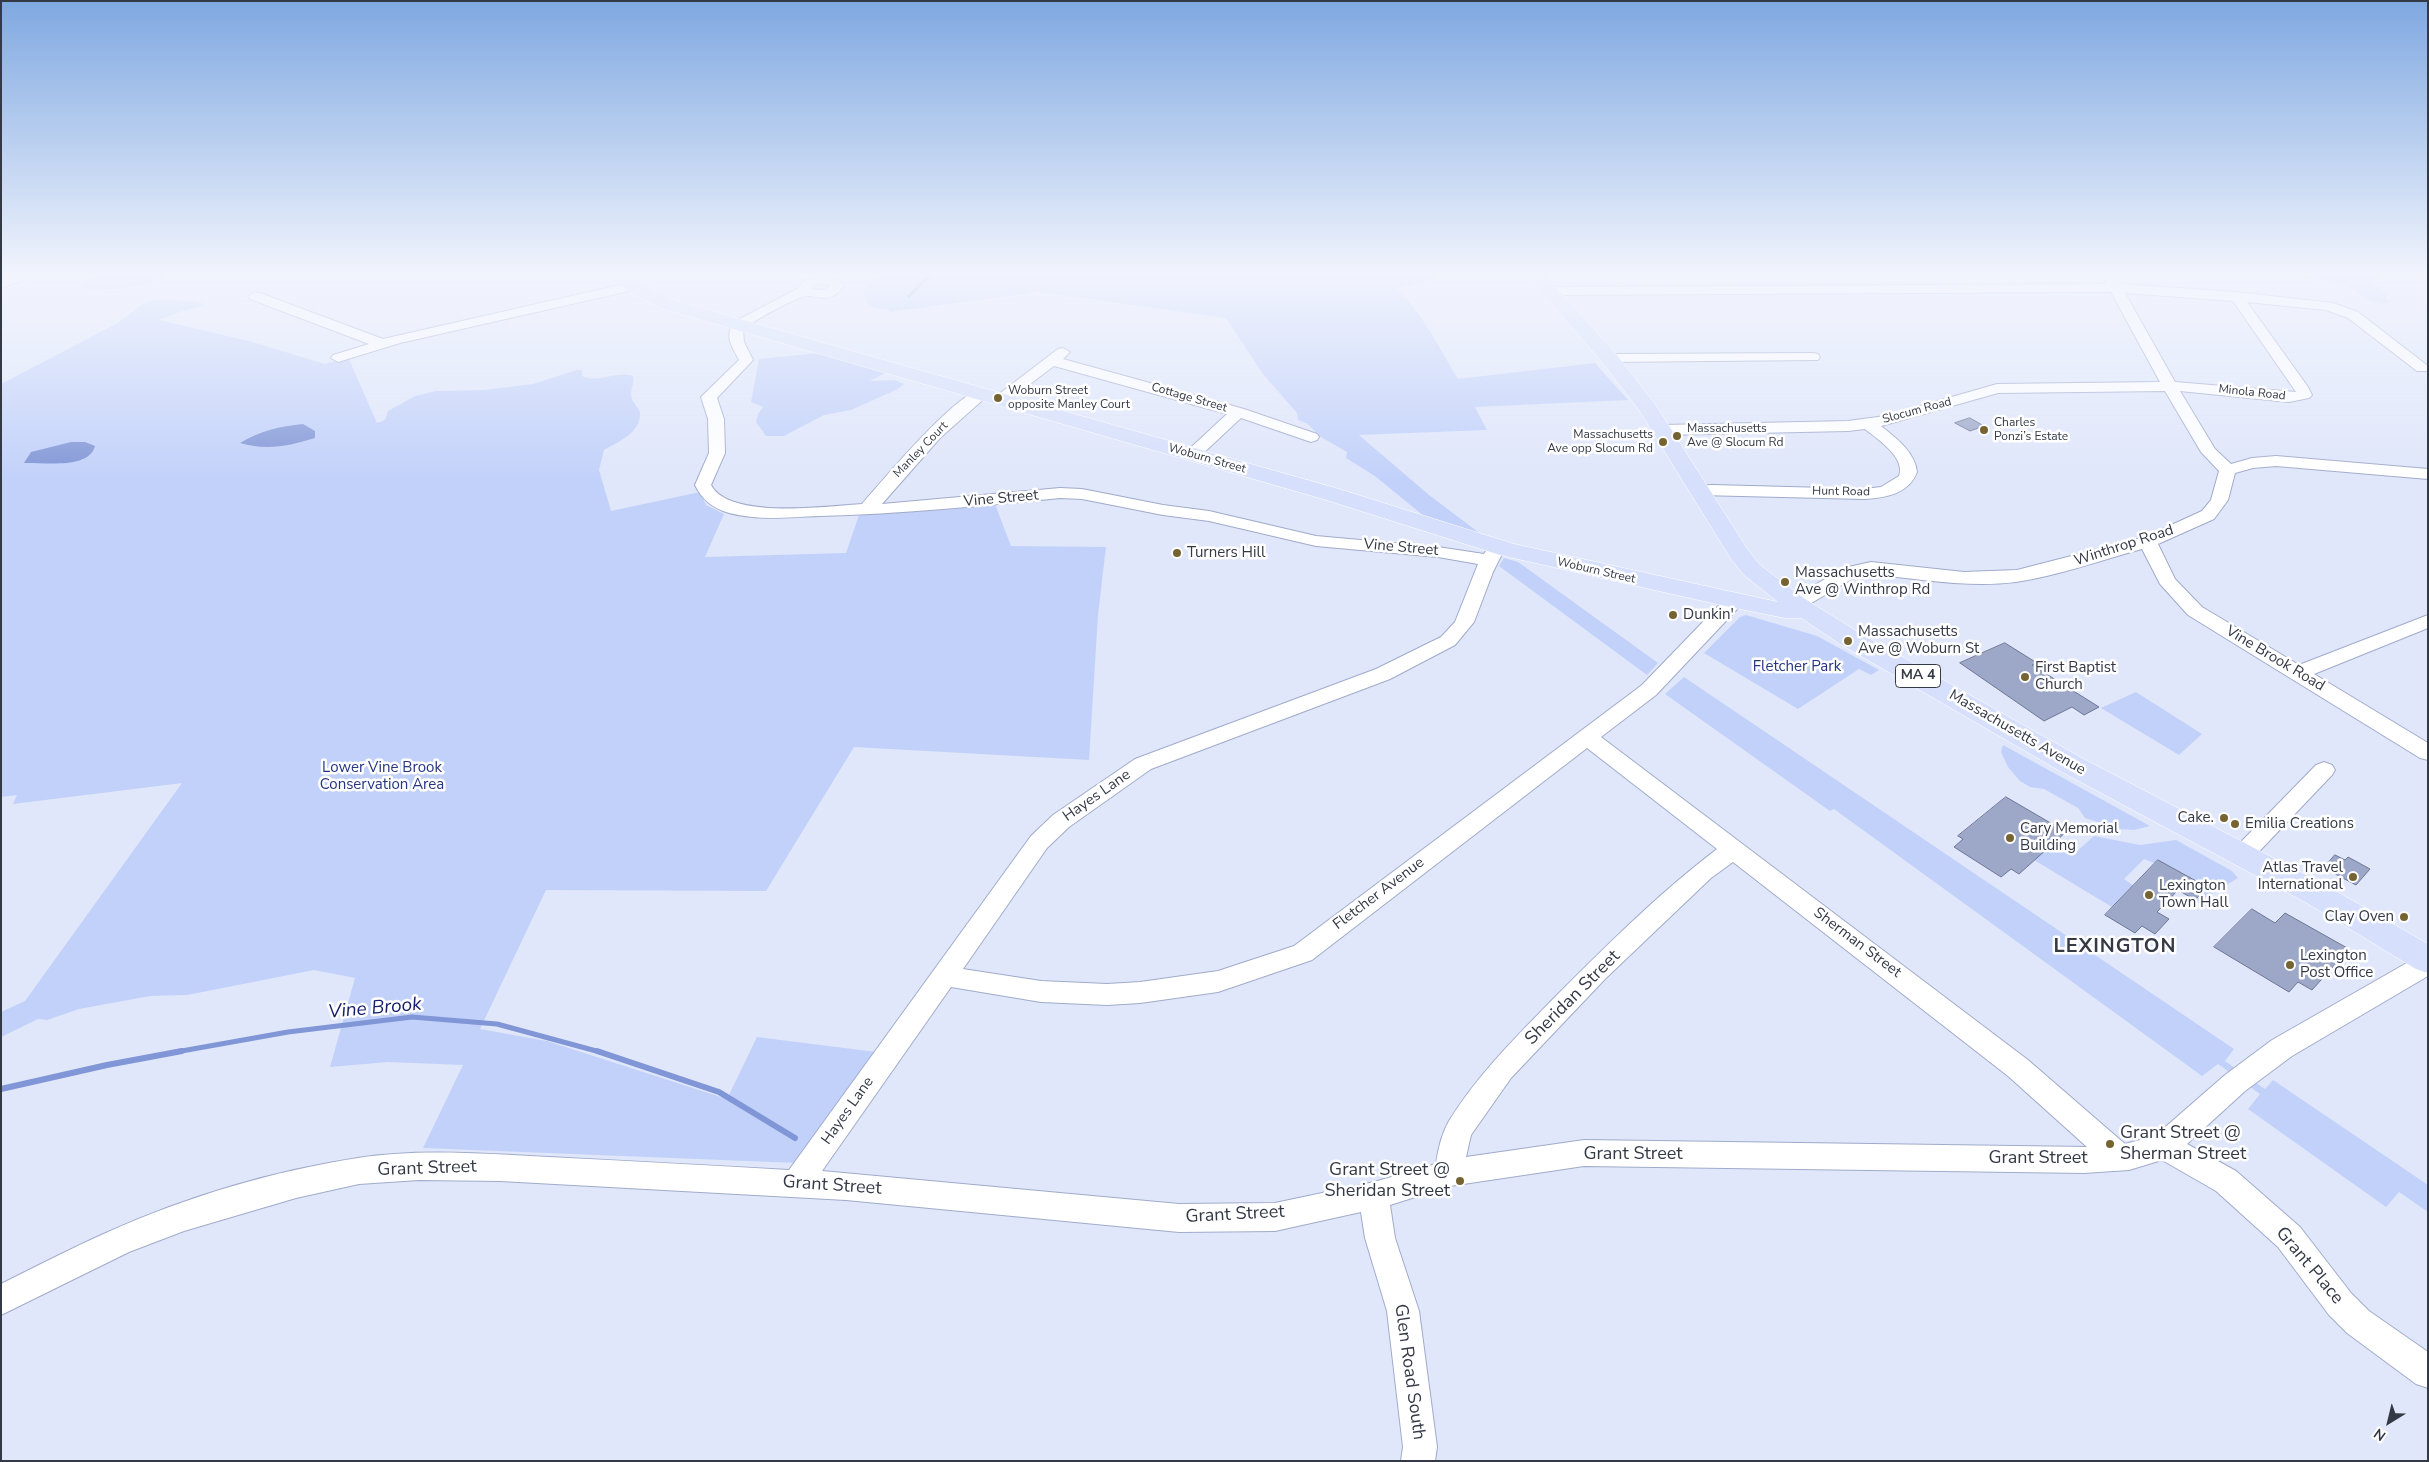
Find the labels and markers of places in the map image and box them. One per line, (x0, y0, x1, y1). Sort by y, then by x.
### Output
place label: Woburn Street opposite Manley Court (1008, 384, 1130, 412)
marker: Woburn Street opposite Manley Court (992, 392, 1004, 404)
place label: Charles Ponzi’s Estate (1994, 416, 2068, 444)
place label: Massachusetts Ave @ Slocum Rd (1687, 422, 1784, 450)
marker: Charles Ponzi’s Estate (1978, 424, 1990, 436)
place label: Massachusetts Ave opp Slocum Rd (1547, 428, 1653, 456)
marker: Massachusetts Ave @ Slocum Rd (1671, 430, 1683, 442)
marker: Massachusetts Ave opp Slocum Rd (1657, 436, 1669, 448)
place label: Turners Hill (1187, 544, 1265, 562)
marker: Turners Hill (1171, 547, 1183, 559)
place label: Massachusetts Ave @ Winthrop Rd (1795, 564, 1930, 599)
marker: Massachusetts Ave @ Winthrop Rd (1779, 576, 1791, 588)
place label: Dunkin' (1683, 606, 1734, 624)
marker: Dunkin' (1667, 609, 1679, 621)
place label: Massachusetts Ave @ Woburn St (1858, 623, 1979, 658)
marker: Massachusetts Ave @ Woburn St (1842, 635, 1854, 647)
place label: First Baptist Church (2035, 659, 2116, 694)
marker: First Baptist Church (2019, 671, 2031, 683)
place label: Cake. (2177, 809, 2214, 827)
marker: Cake. (2218, 812, 2230, 824)
place label: Emilia Creations (2245, 815, 2354, 833)
marker: Emilia Creations (2229, 818, 2241, 830)
place label: Cary Memorial Building (2020, 820, 2118, 855)
marker: Cary Memorial Building (2004, 832, 2016, 844)
place label: Atlas Travel International (2258, 859, 2343, 894)
marker: Atlas Travel International (2347, 871, 2359, 883)
place label: Lexington Town Hall (2159, 877, 2228, 912)
marker: Lexington Town Hall (2143, 889, 2155, 901)
place label: Clay Oven (2324, 908, 2394, 926)
marker: Clay Oven (2398, 911, 2410, 923)
place label: Lexington Post Office (2300, 947, 2373, 982)
marker: Lexington Post Office (2284, 959, 2296, 971)
place label: Grant Street @ Sherman Street (2120, 1123, 2246, 1166)
marker: Grant Street @ Sherman Street (2104, 1138, 2116, 1150)
place label: Grant Street @ Sheridan Street (1325, 1160, 1450, 1202)
marker: Grant Street @ Sheridan Street (1454, 1175, 1466, 1187)

